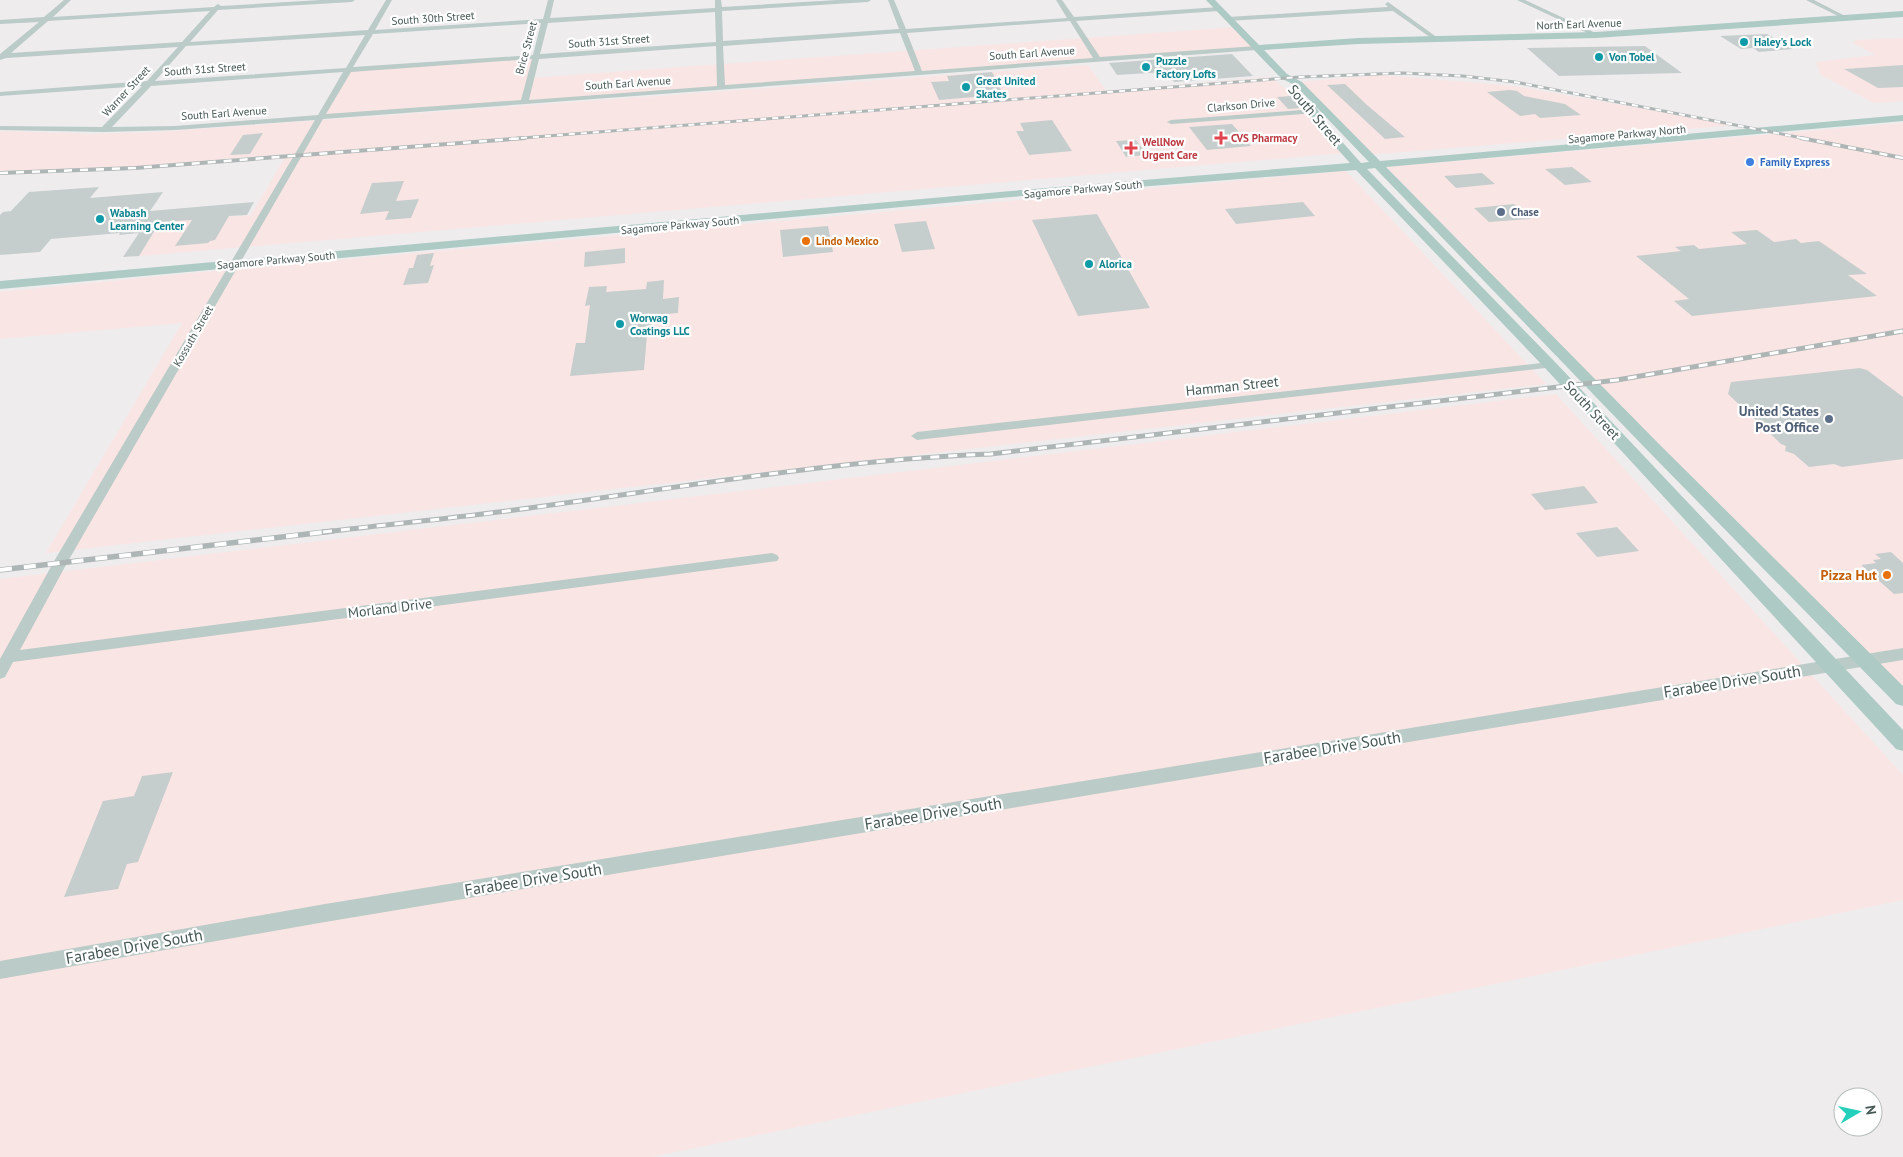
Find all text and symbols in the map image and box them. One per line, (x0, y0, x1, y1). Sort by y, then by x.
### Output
street label: South 30th Street (391, 8, 475, 28)
street label: North Earl Avenue (1536, 16, 1622, 32)
street label: Brice Street (512, 20, 540, 76)
street label: South 31st Street (568, 31, 651, 51)
place label: Haley's Lock (1754, 35, 1812, 49)
marker: Haley's Lock (1738, 36, 1750, 48)
street label: South Earl Avenue (989, 43, 1076, 63)
place label: Von Tobel (1608, 50, 1655, 64)
marker: Von Tobel (1593, 51, 1605, 63)
place label: Puzzle Factory Lofts (1156, 54, 1216, 81)
street label: South 31st Street (164, 59, 247, 79)
marker: Puzzle Factory Lofts (1140, 61, 1152, 73)
street label: Warner Street (99, 63, 153, 119)
street label: South Earl Avenue (585, 73, 672, 93)
place label: Great United Skates (976, 74, 1035, 101)
marker: Great United Skates (960, 81, 972, 93)
street label: South Street (1284, 81, 1346, 149)
street label: Clarkson Drive (1206, 95, 1276, 115)
street label: South Earl Avenue (181, 103, 268, 123)
street label: Sagamore Parkway North (1567, 122, 1687, 146)
place label: CVS Pharmacy (1231, 131, 1298, 145)
marker: CVS Pharmacy (1215, 132, 1227, 144)
place label: WellNow Urgent Care (1142, 135, 1198, 162)
marker: WellNow Urgent Care (1124, 141, 1138, 155)
place label: Family Express (1760, 155, 1830, 169)
marker: Family Express (1744, 156, 1756, 168)
street label: Sagamore Parkway South (1023, 177, 1143, 201)
place label: Chase (1511, 205, 1539, 219)
place label: Wabash Learning Center (110, 206, 184, 233)
marker: Chase (1495, 206, 1507, 218)
marker: Wabash Learning Center (94, 213, 106, 225)
street label: Sagamore Parkway South (620, 213, 740, 237)
place label: Lindo Mexico (816, 234, 879, 248)
marker: Lindo Mexico (800, 235, 812, 247)
street label: Sagamore Parkway South (216, 248, 336, 272)
place label: Alorica (1099, 257, 1132, 271)
marker: Alorica (1083, 258, 1095, 270)
street label: Kossuth Street (170, 303, 216, 369)
place label: Worwag Coatings LLC (630, 311, 690, 338)
marker: Worwag Coatings LLC (614, 318, 626, 330)
street label: Hamman Street (1185, 372, 1280, 400)
street label: South Street (1560, 377, 1624, 444)
place label: United States Post Office (1739, 402, 1819, 436)
marker: United States Post Office (1823, 413, 1835, 425)
place label: Pizza Hut (1820, 566, 1877, 584)
marker: Pizza Hut (1881, 569, 1893, 581)
street label: Morland Drive (347, 594, 433, 622)
street label: Farabee Drive South (1662, 660, 1802, 702)
street label: Farabee Drive South (1262, 726, 1402, 768)
street label: Farabee Drive South (863, 792, 1003, 834)
street label: Farabee Drive South (463, 858, 603, 900)
street label: Farabee Drive South (64, 924, 204, 968)
north arrow (1833, 1087, 1883, 1137)
text: N (1861, 1104, 1880, 1116)

